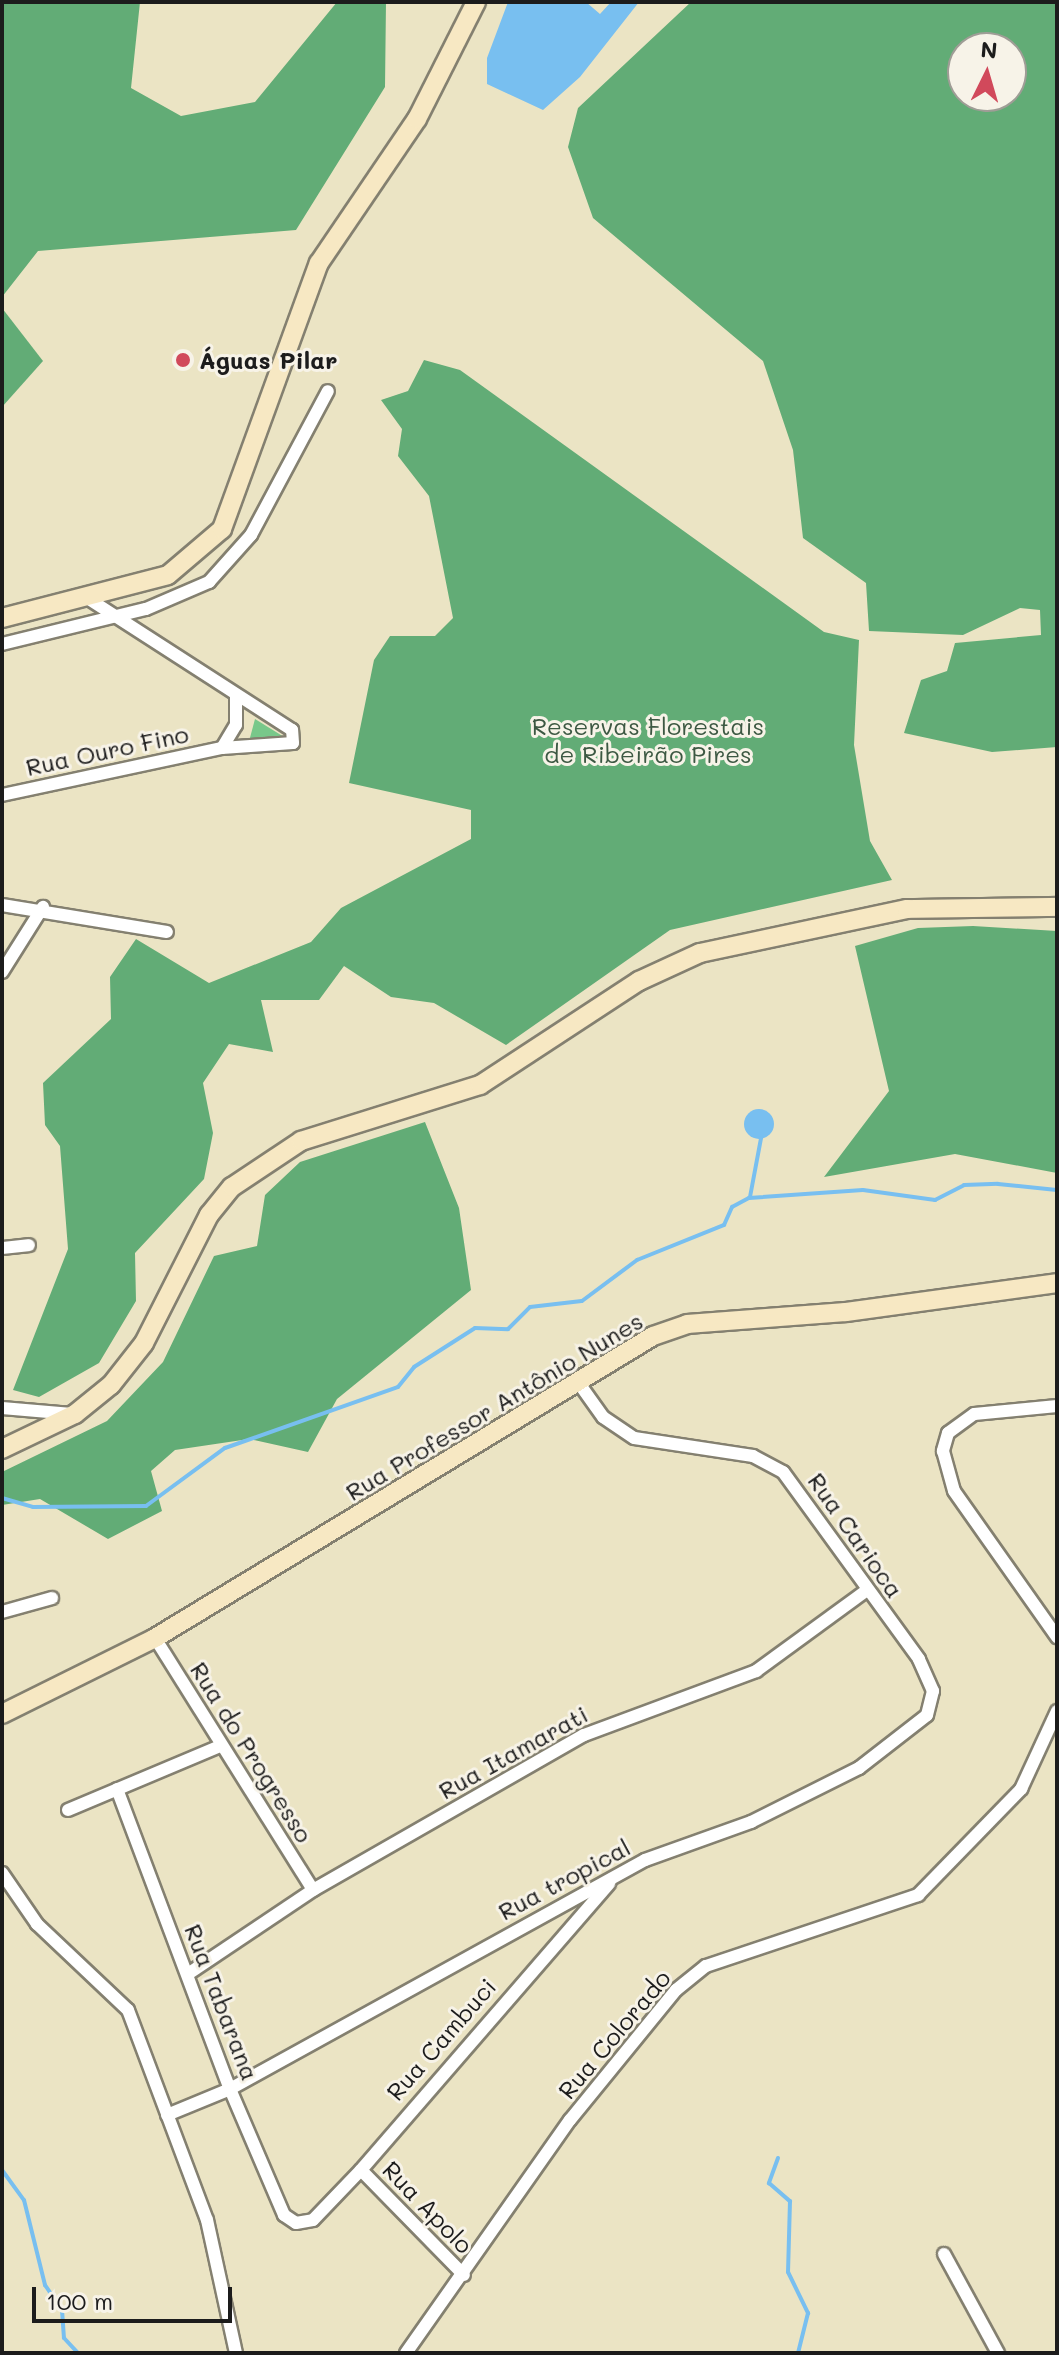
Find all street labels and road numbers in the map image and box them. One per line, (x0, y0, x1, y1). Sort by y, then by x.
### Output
street label: Rua Ouro Fino (23, 719, 191, 781)
street label: Rua Professor Antônio Nunes (340, 1306, 648, 1506)
street label: Rua Carioca (802, 1467, 910, 1603)
street label: Rua do Progresso (185, 1656, 319, 1848)
street label: Rua Itamarati (433, 1699, 593, 1805)
street label: Rua tropical (493, 1832, 635, 1926)
street label: Rua Tabarana (179, 1920, 265, 2084)
street label: Rua Colorado (552, 1964, 676, 2104)
street label: Rua Cambuci (380, 1972, 502, 2106)
street label: Rua Apolo (377, 2155, 479, 2259)

